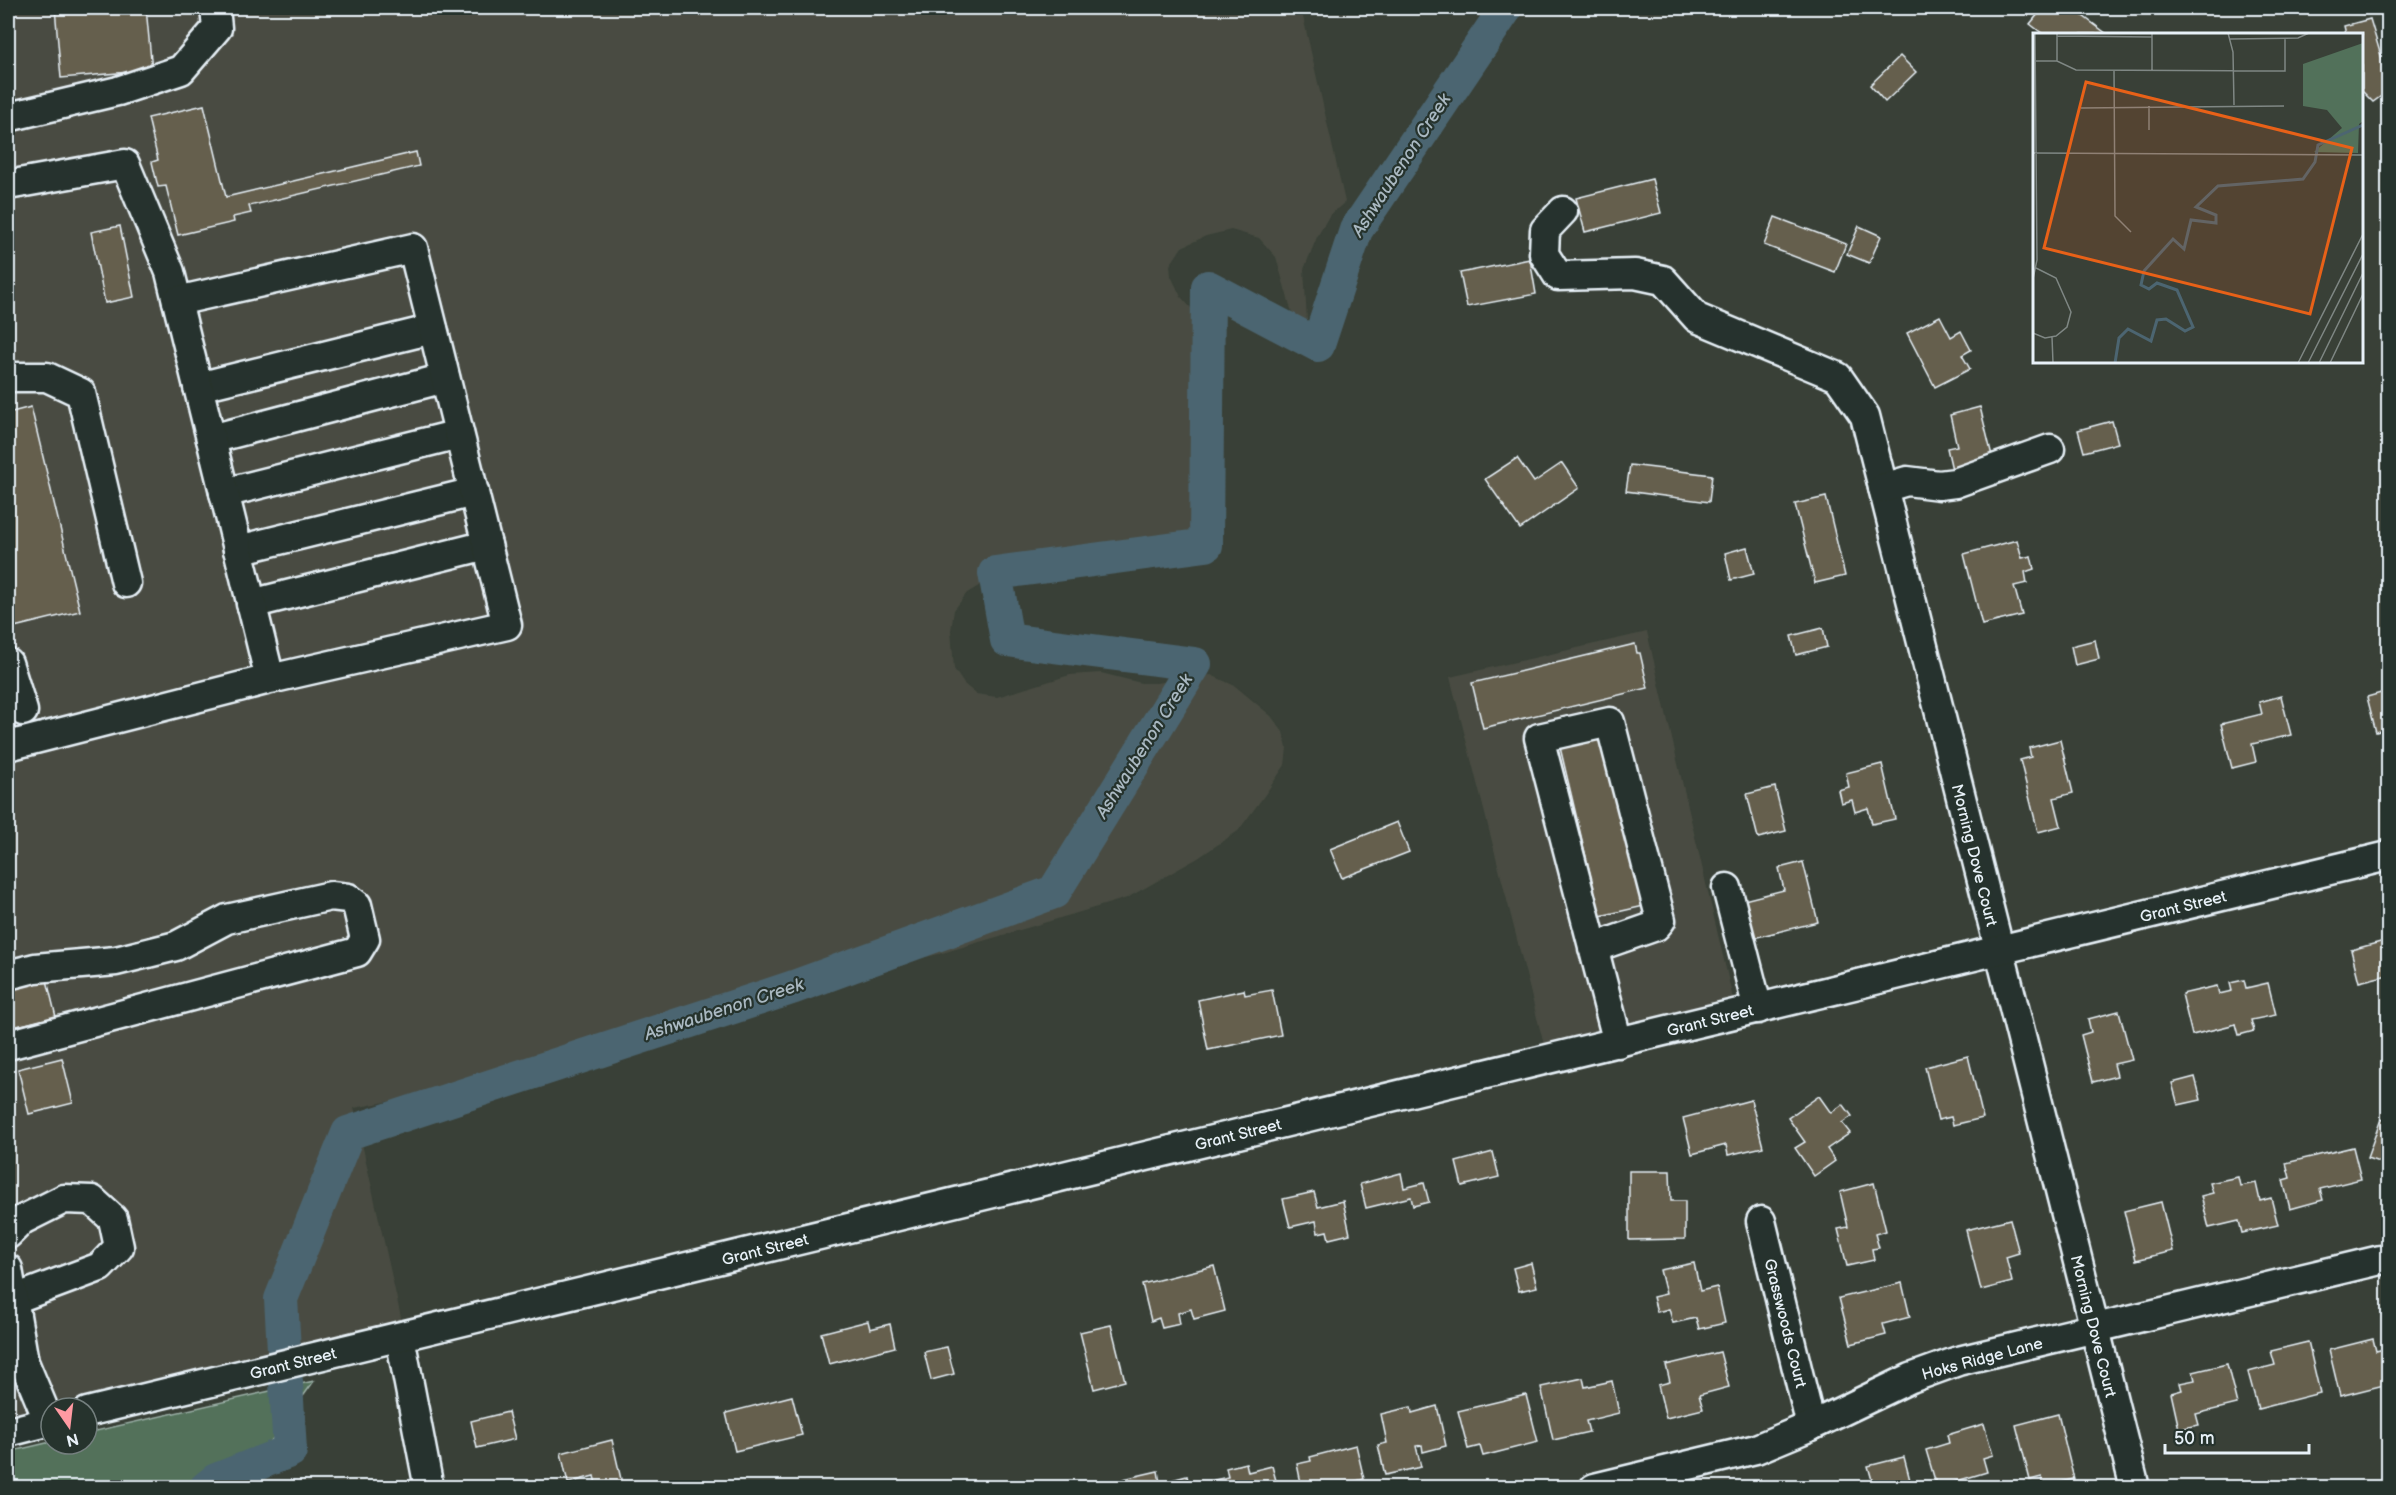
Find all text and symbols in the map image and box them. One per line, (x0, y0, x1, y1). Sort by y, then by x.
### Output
inset map (2033, 33, 2363, 363)
water label: Ashwaubenon Creek (1347, 89, 1456, 241)
water label: Ashwaubenon Creek (1091, 669, 1198, 823)
street label: Morning Dove Court (1947, 782, 2000, 928)
street label: Grant Street (2138, 888, 2229, 927)
water label: Ashwaubenon Creek (641, 973, 807, 1045)
street label: Grant Street (1665, 1002, 1756, 1041)
street label: Grant Street (1193, 1116, 1284, 1155)
street label: Grant Street (720, 1231, 811, 1270)
street label: Morning Dove Court (2066, 1253, 2119, 1399)
street label: Grasswoods Court (1759, 1257, 1810, 1390)
street label: Hoks Ridge Lane (1920, 1334, 2045, 1385)
street label: Grant Street (248, 1345, 339, 1384)
north arrow (39, 1396, 99, 1456)
scale bar (2165, 1417, 2309, 1455)
text: N (64, 1428, 80, 1450)
text: 50 m (2174, 1428, 2215, 1449)

